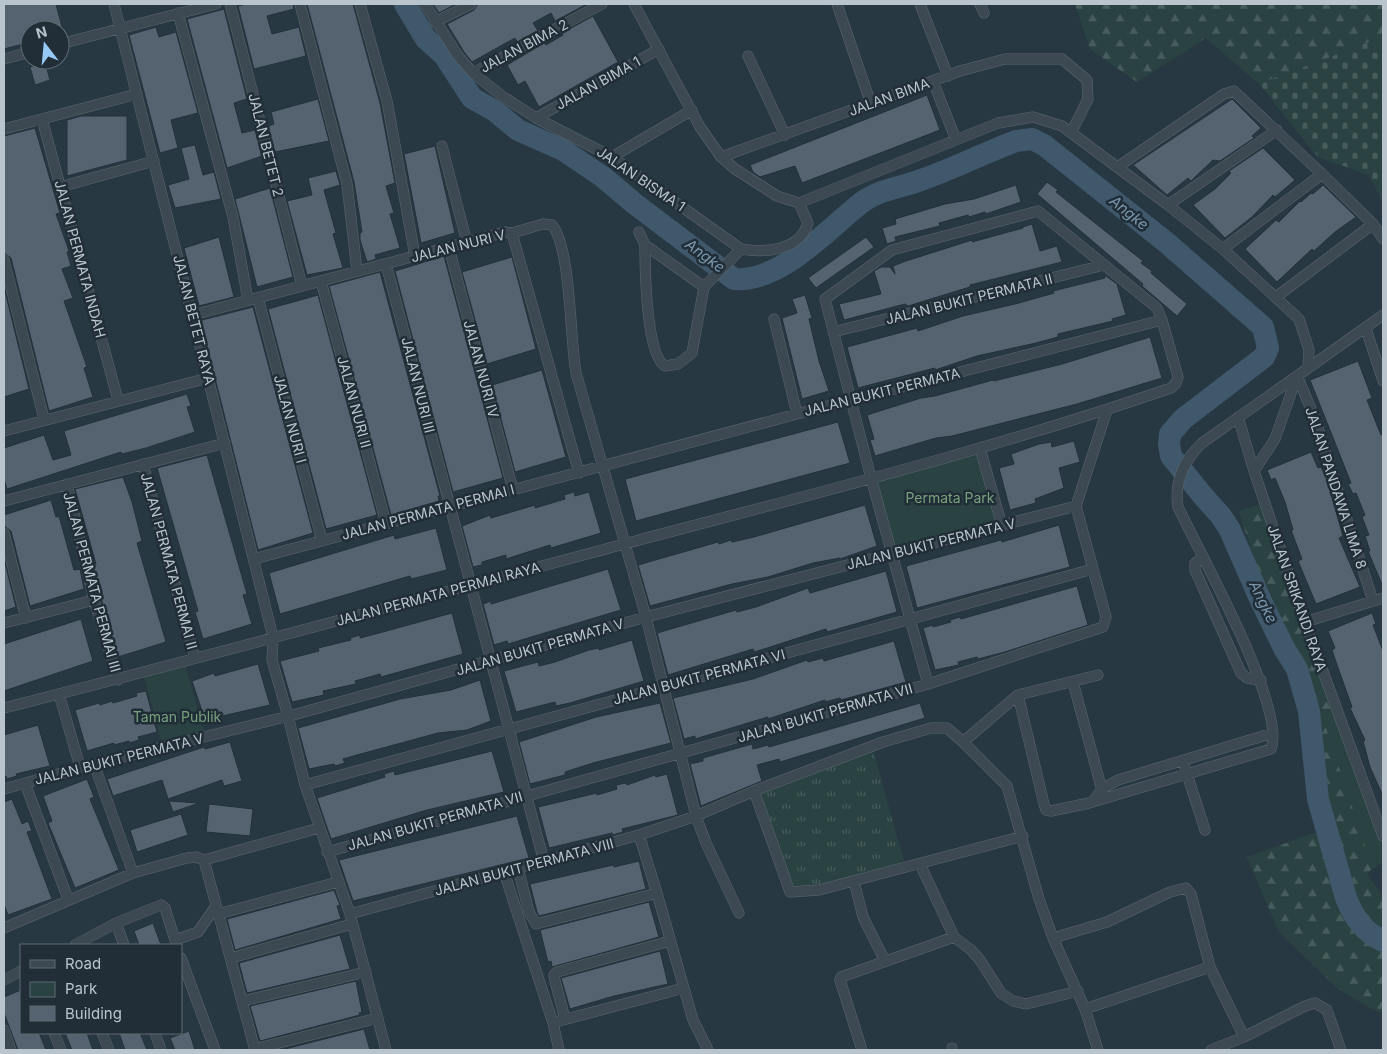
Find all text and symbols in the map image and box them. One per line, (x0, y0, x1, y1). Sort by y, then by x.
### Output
street label: JALAN BIMA 2 (477, 15, 571, 76)
north arrow (20, 20, 70, 70)
text: N (34, 22, 49, 42)
street label: JALAN BIMA 1 (552, 52, 643, 113)
street label: JALAN BIMA (846, 74, 932, 119)
street label: JALAN BETET 2 (245, 91, 288, 198)
street label: JALAN BISMA 1 (594, 143, 689, 215)
street label: JALAN PERMATA INDAH (51, 178, 110, 339)
water label: Angke (1105, 190, 1153, 234)
street label: JALAN NURI V (409, 225, 507, 265)
water label: Angke (681, 234, 729, 277)
street label: JALAN BETET RAYA (170, 253, 219, 387)
street label: JALAN BUKIT PERMATA II (884, 270, 1054, 328)
street label: JALAN NURI IV (460, 318, 503, 420)
street label: JALAN NURI III (398, 335, 439, 435)
street label: JALAN NURI II (334, 354, 375, 450)
street label: JALAN BUKIT PERMATA (802, 364, 962, 419)
street label: JALAN NURI I (271, 373, 310, 465)
street label: JALAN PANDAWA LIMA 8 (1302, 405, 1371, 571)
street label: JALAN PERMATA PERMAI II (138, 471, 201, 651)
street label: JALAN PERMATA PERMAI I (339, 480, 516, 543)
park label: Permata Park (905, 489, 995, 506)
street label: JALAN PERMATA PERMAI III (60, 490, 125, 674)
street label: JALAN BUKIT PERMATA V (845, 514, 1018, 573)
street label: JALAN SRIKANDI RAYA (1264, 522, 1331, 674)
street label: JALAN PERMATA PERMAI RAYA (334, 558, 542, 629)
water label: Angke (1245, 577, 1282, 626)
street label: JALAN BUKIT PERMATA V (454, 614, 626, 679)
street label: JALAN BUKIT PERMATA VI (611, 645, 787, 708)
street label: JALAN BUKIT PERMATA VII (735, 679, 914, 746)
park label: Taman Publik (133, 708, 222, 725)
street label: JALAN BUKIT PERMATA V (33, 729, 206, 788)
street label: JALAN BUKIT PERMATA VII (345, 787, 524, 854)
street label: JALAN BUKIT PERMATA VIII (432, 834, 615, 899)
legend (20, 944, 182, 1034)
text: Road (65, 954, 101, 973)
text: Park (65, 979, 98, 998)
text: Building (65, 1004, 122, 1023)

